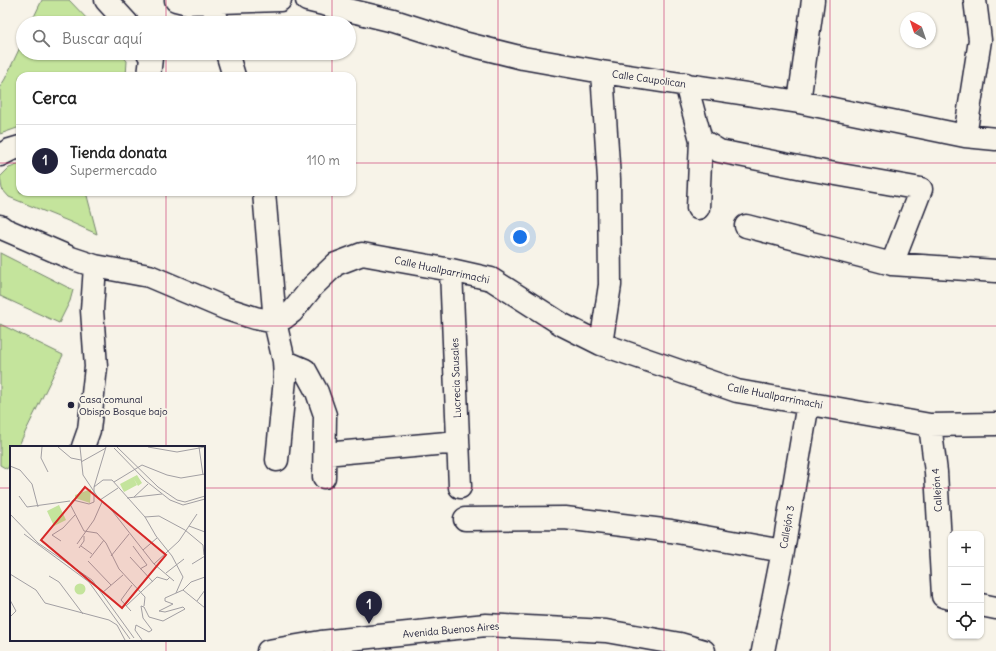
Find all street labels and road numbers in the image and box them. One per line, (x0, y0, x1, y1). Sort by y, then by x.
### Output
street label: Calle Caupolican (611, 67, 687, 91)
street label: Calle Huallparrimachi (393, 254, 491, 286)
street label: Lucrecia Sausales (448, 337, 464, 418)
street label: Calle Huallparrimachi (726, 380, 824, 412)
street label: Callejón 4 (929, 467, 945, 512)
street label: Callejón 3 (777, 504, 797, 550)
street label: Avenida Buenos Aires (402, 619, 500, 641)

